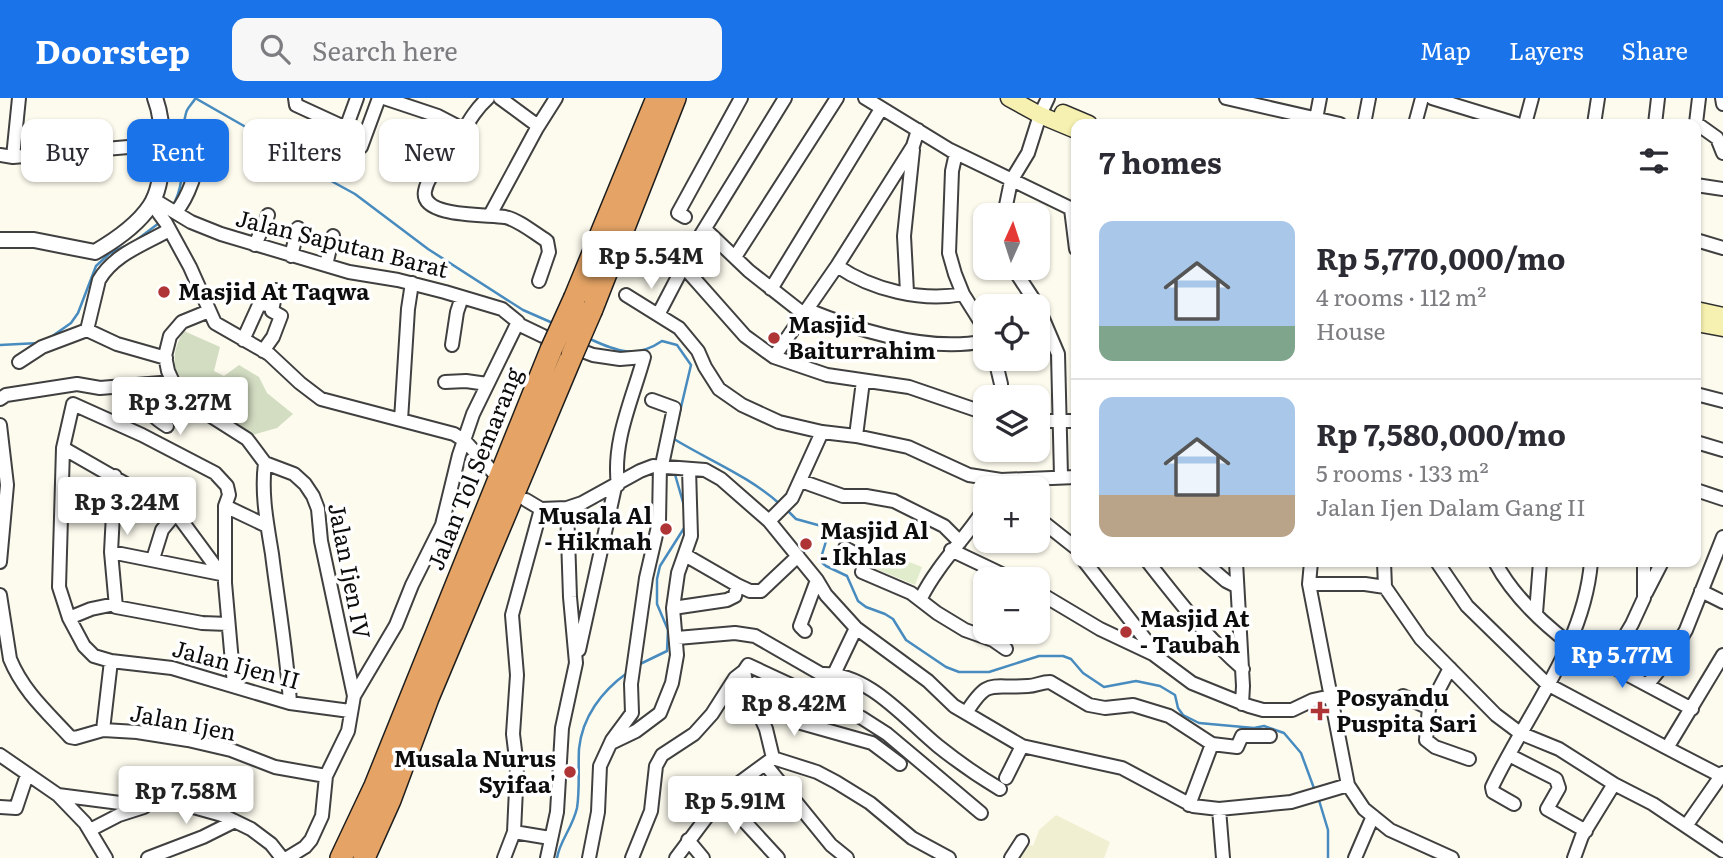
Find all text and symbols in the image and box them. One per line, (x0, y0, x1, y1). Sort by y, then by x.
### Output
search box (232, 18, 722, 81)
text: Doorstep (35, 25, 190, 74)
icon: search (256, 30, 294, 68)
text: Search here (312, 30, 458, 69)
text: Map (1420, 32, 1471, 67)
text: Layers (1509, 32, 1583, 67)
text: Share (1621, 32, 1688, 67)
chip: Buy (21, 119, 113, 182)
chip: Rent (127, 119, 229, 182)
chip: Filters (243, 119, 365, 182)
chip: New (379, 119, 479, 182)
text: 7 homes (1099, 139, 1222, 183)
icon: filters (1635, 142, 1673, 180)
street label: Jalan Saputan Barat (233, 199, 453, 285)
north arrow (973, 203, 1050, 280)
map controls (973, 203, 1050, 644)
pin: Rp 5.54M (579, 232, 723, 291)
text: Rp 5,770,000/mo (1316, 235, 1565, 279)
text: Rp 5.54M (598, 237, 704, 271)
icon: home (1155, 249, 1239, 333)
place label: Masjid At Taqwa (178, 273, 370, 307)
text: 4 rooms · 112 m² (1316, 279, 1486, 313)
marker: Masjid At Taqwa (156, 284, 172, 300)
button: locate (973, 294, 1050, 371)
place label: Masjid Baiturrahim (788, 306, 936, 366)
text: House (1316, 313, 1385, 347)
marker: Masjid Baiturrahim (766, 330, 782, 346)
street label: Jalan Tol Semarang (417, 362, 529, 575)
pin: Rp 3.27M (108, 378, 252, 437)
text: Rp 3.27M (128, 383, 232, 417)
button: layers (973, 385, 1050, 462)
text: Rp 7,580,000/mo (1316, 411, 1566, 455)
icon: home (1155, 425, 1239, 509)
text: 5 rooms · 133 m² (1316, 455, 1489, 489)
button: + (973, 476, 1050, 553)
pin: Rp 3.24M (55, 478, 199, 537)
text: Rp 3.24M (74, 483, 180, 517)
text: Jalan Ijen Dalam Gang II (1316, 489, 1586, 523)
place label: Musala Al - Hikmah (538, 497, 652, 557)
street label: Jalan Ijen IV (321, 499, 381, 642)
place label: Masjid Al - Ikhlas (820, 512, 929, 572)
marker: Musala Al - Hikmah (658, 521, 674, 537)
marker: Masjid Al - Ikhlas (798, 536, 814, 552)
button: − (973, 567, 1050, 644)
place label: Masjid At - Taubah (1140, 600, 1250, 660)
marker: Masjid At - Taubah (1118, 624, 1134, 640)
street label: Jalan Ijen II (169, 630, 304, 696)
pin: Rp 5.77M (1550, 630, 1694, 690)
text: Rp 5.77M (1571, 636, 1673, 670)
pin: Rp 8.42M (722, 678, 866, 738)
place label: Posyandu Puspita Sari (1336, 679, 1477, 739)
text: Rp 8.42M (741, 684, 847, 718)
street label: Jalan Ijen (127, 694, 239, 748)
marker: Posyandu Puspita Sari (1310, 701, 1330, 721)
place label: Musala Nurus Syifaa' (394, 740, 556, 800)
marker: Musala Nurus Syifaa' (562, 764, 578, 780)
pin: Rp 7.58M (114, 766, 258, 826)
text: Rp 7.58M (135, 772, 237, 806)
pin: Rp 5.91M (663, 776, 807, 836)
text: Rp 5.91M (684, 782, 786, 816)

